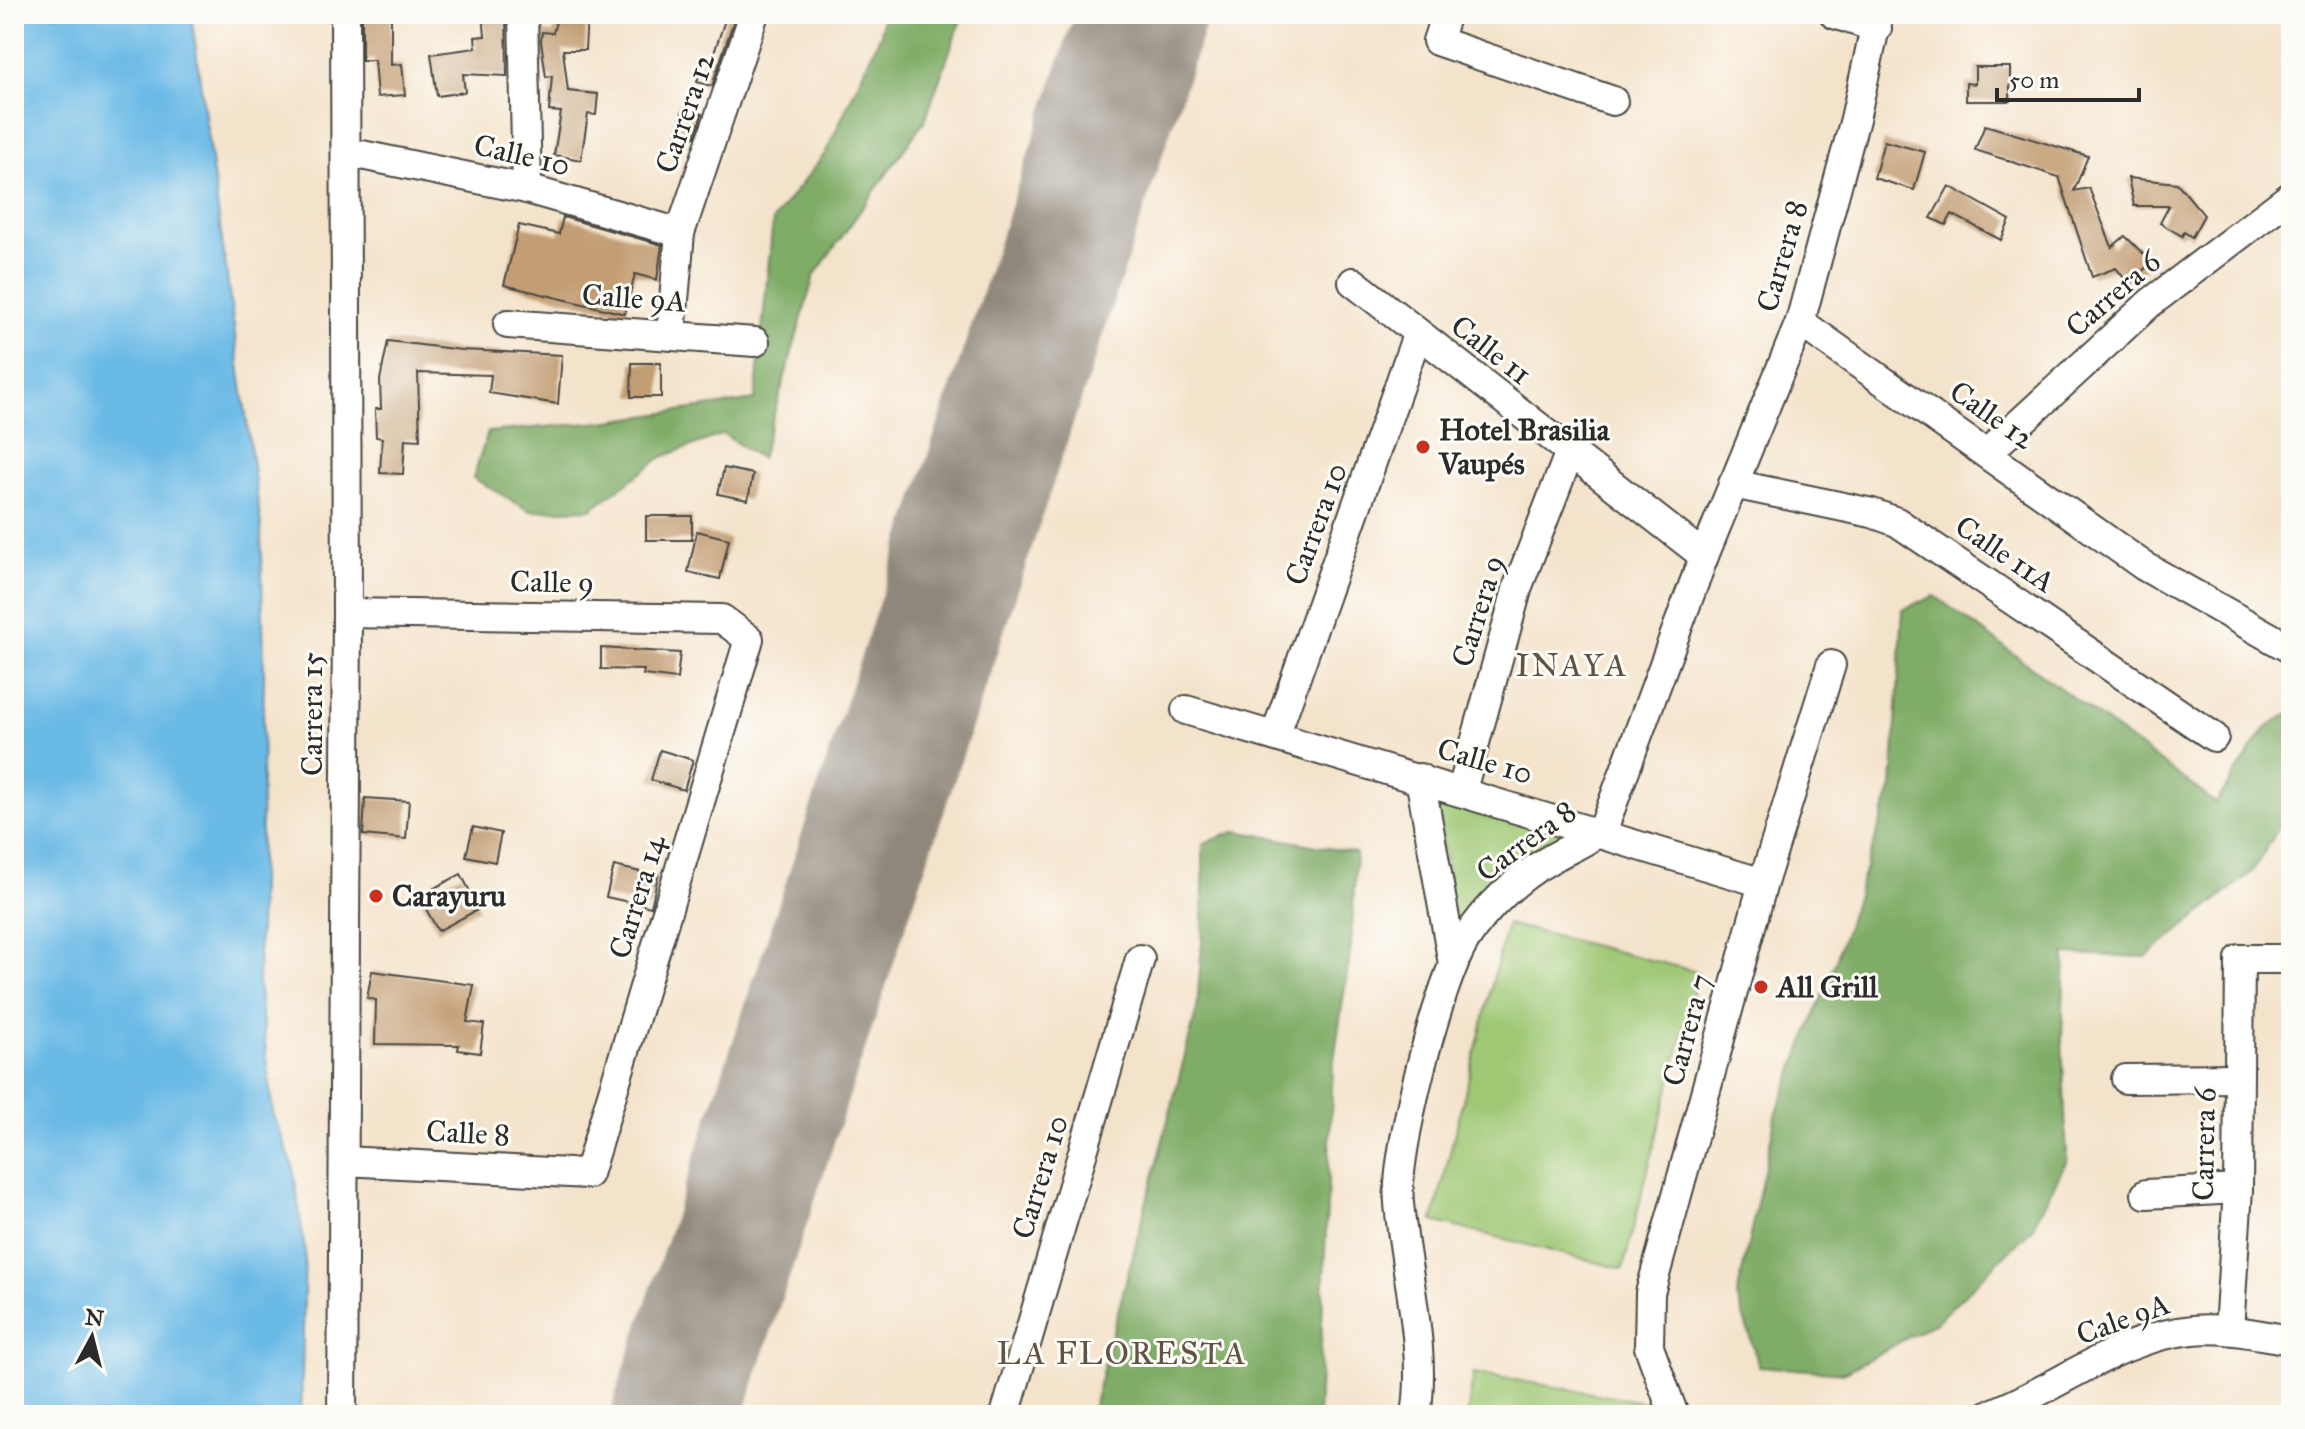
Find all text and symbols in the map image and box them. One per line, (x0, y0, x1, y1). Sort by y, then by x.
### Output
street label: Carrera 12 (648, 48, 722, 178)
scale bar (1997, 52, 2139, 102)
text: 50 m (2009, 65, 2059, 95)
street label: Calle 10 (471, 127, 573, 183)
street label: Carrera 8 (1749, 196, 1815, 316)
street label: Carrera 6 (2058, 242, 2169, 345)
street label: Calle 9A (581, 276, 687, 321)
street label: Calle 11 (1444, 308, 1538, 392)
street label: Calle 12 (1943, 373, 2041, 457)
place label: Hotel Brasilia Vaupés (1438, 412, 1611, 482)
marker: Hotel Brasilia Vaupés (1414, 438, 1432, 456)
street label: Carrera 10 (1277, 458, 1355, 590)
street label: Calle 11A (1948, 508, 2062, 600)
street label: Carrera 9 (1444, 551, 1513, 671)
street label: Calle 9 (510, 563, 594, 602)
district label: INAYA (1516, 646, 1628, 685)
street label: Carrera 15 (294, 652, 330, 776)
street label: Calle 10 (1433, 730, 1537, 792)
street label: Carrera 8 (1469, 793, 1583, 889)
street label: Carrera 14 (601, 830, 673, 963)
place label: Carayuru (392, 878, 506, 914)
marker: Carayuru (367, 887, 385, 905)
place label: All Grill (1775, 969, 1878, 1005)
street label: Carrera 7 (1655, 970, 1719, 1090)
marker: All Grill (1752, 978, 1770, 996)
street label: Carrera 6 (2185, 1085, 2223, 1201)
street label: Carrera 10 (1004, 1111, 1076, 1243)
street label: Calle 8 (425, 1113, 511, 1153)
street label: Cale 9A (2072, 1286, 2175, 1353)
north arrow (52, 1297, 132, 1377)
text: N (83, 1303, 106, 1332)
district label: LA FLORESTA (997, 1334, 1247, 1373)

